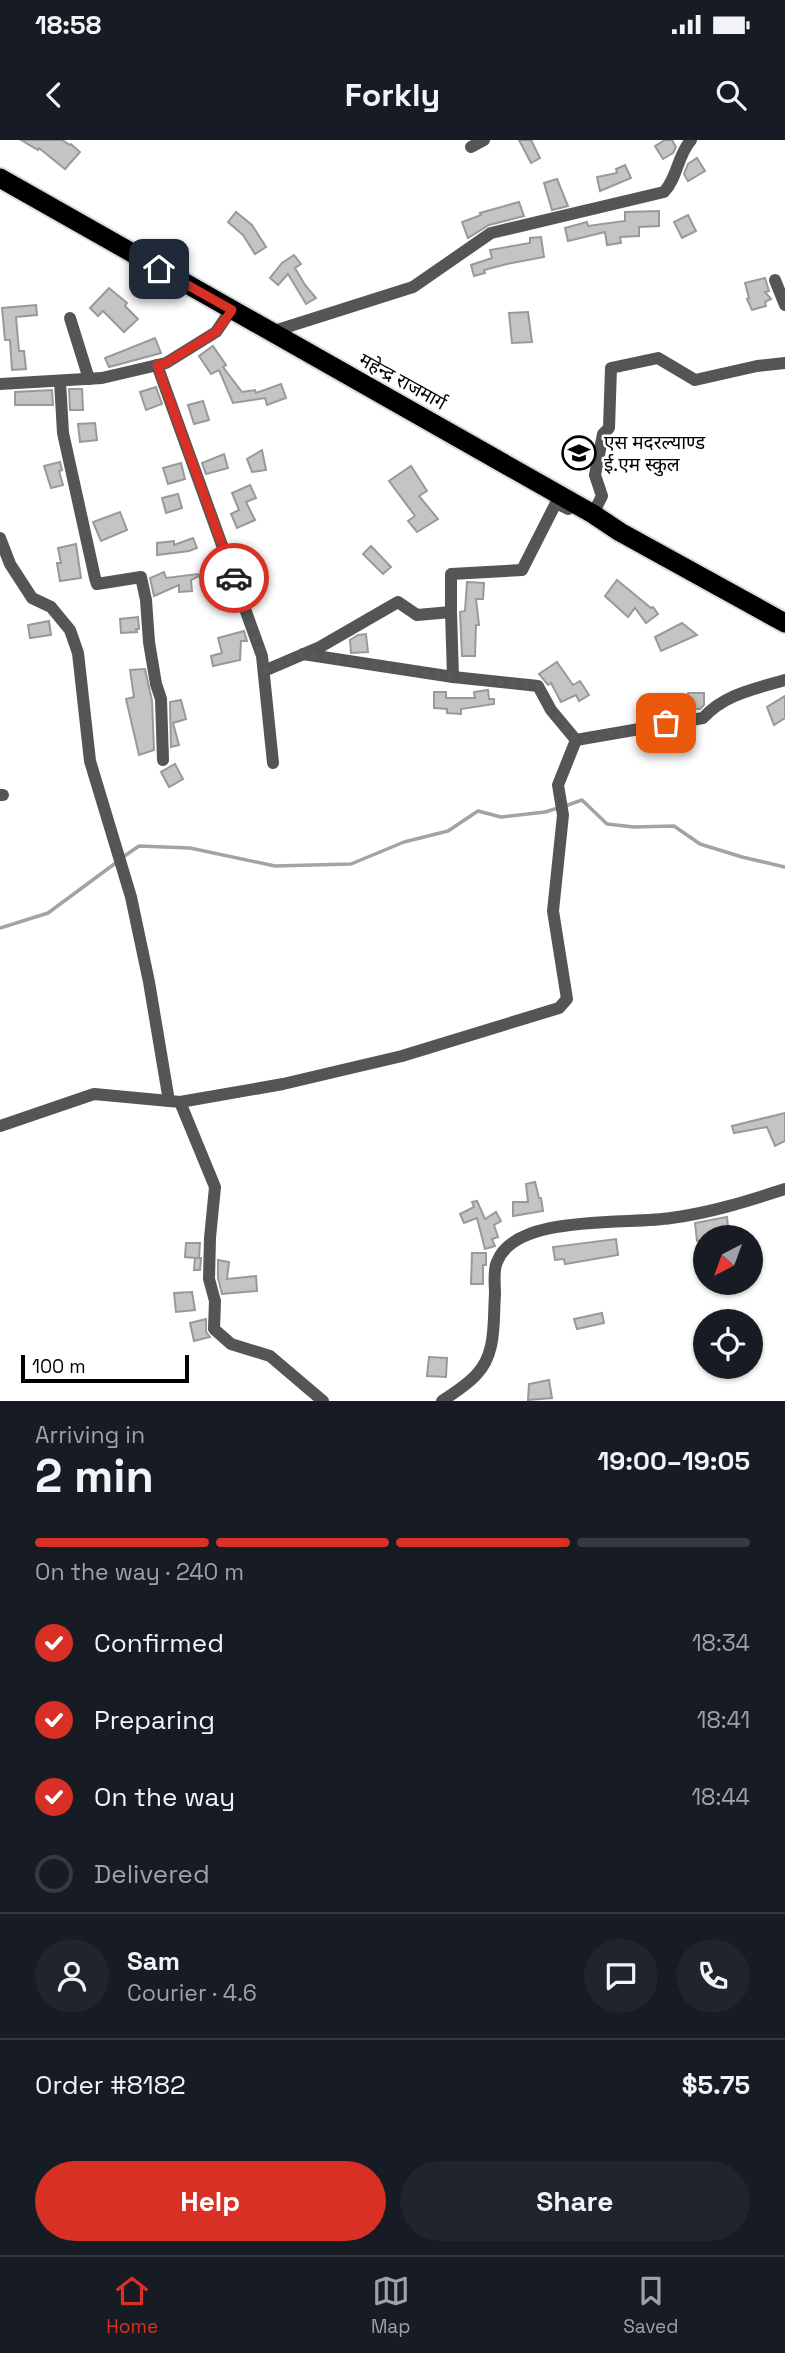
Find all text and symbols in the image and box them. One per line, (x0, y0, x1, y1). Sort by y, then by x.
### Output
text: 18:58 (35, 8, 101, 42)
text: Forkly (345, 75, 440, 115)
icon: back (35, 76, 73, 114)
icon: search (712, 76, 750, 114)
pin (129, 239, 189, 299)
icon: home (140, 250, 178, 288)
street label: महेन्द्र राजमार्ग (355, 347, 452, 416)
place label: एस मदरल्याण्ड ई.एम स्कुल (604, 430, 706, 477)
school or university icon: एस मदरल्याण्ड ई.एम स्कुल (560, 434, 598, 472)
courier (199, 543, 269, 613)
icon: car (215, 559, 253, 597)
pin (636, 693, 696, 753)
icon: bag (647, 704, 685, 742)
north arrow (693, 1225, 763, 1295)
map controls (693, 1225, 763, 1379)
button: locate (693, 1309, 763, 1379)
scale bar (21, 1352, 189, 1384)
text: 100 m (32, 1354, 86, 1379)
text: Arriving in (35, 1420, 145, 1450)
text: 19:00–19:05 (598, 1444, 750, 1478)
text: 2 min (35, 1447, 154, 1505)
text: On the way · 240 m (35, 1557, 244, 1587)
icon: check (35, 1624, 73, 1662)
text: Confirmed (94, 1626, 224, 1660)
text: 18:34 (692, 1628, 750, 1658)
icon: check (35, 1701, 73, 1739)
text: Preparing (94, 1703, 215, 1737)
text: 18:41 (697, 1705, 750, 1735)
icon: check (35, 1778, 73, 1816)
text: On the way (94, 1780, 235, 1814)
text: 18:44 (691, 1782, 750, 1812)
text: Delivered (94, 1857, 210, 1891)
button: person (35, 1939, 109, 2013)
button: chat (584, 1939, 658, 2013)
button: phone (676, 1939, 750, 2013)
text: Sam (127, 1944, 180, 1978)
text: Courier · 4.6 (127, 1978, 257, 2008)
text: Order #8182 (35, 2068, 186, 2102)
text: $5.75 (682, 2068, 750, 2102)
button: Help (35, 2161, 386, 2241)
button: Share (400, 2161, 750, 2241)
tab: Home (106, 2272, 158, 2339)
tab: Map (371, 2272, 410, 2339)
tab: Saved (623, 2272, 679, 2339)

